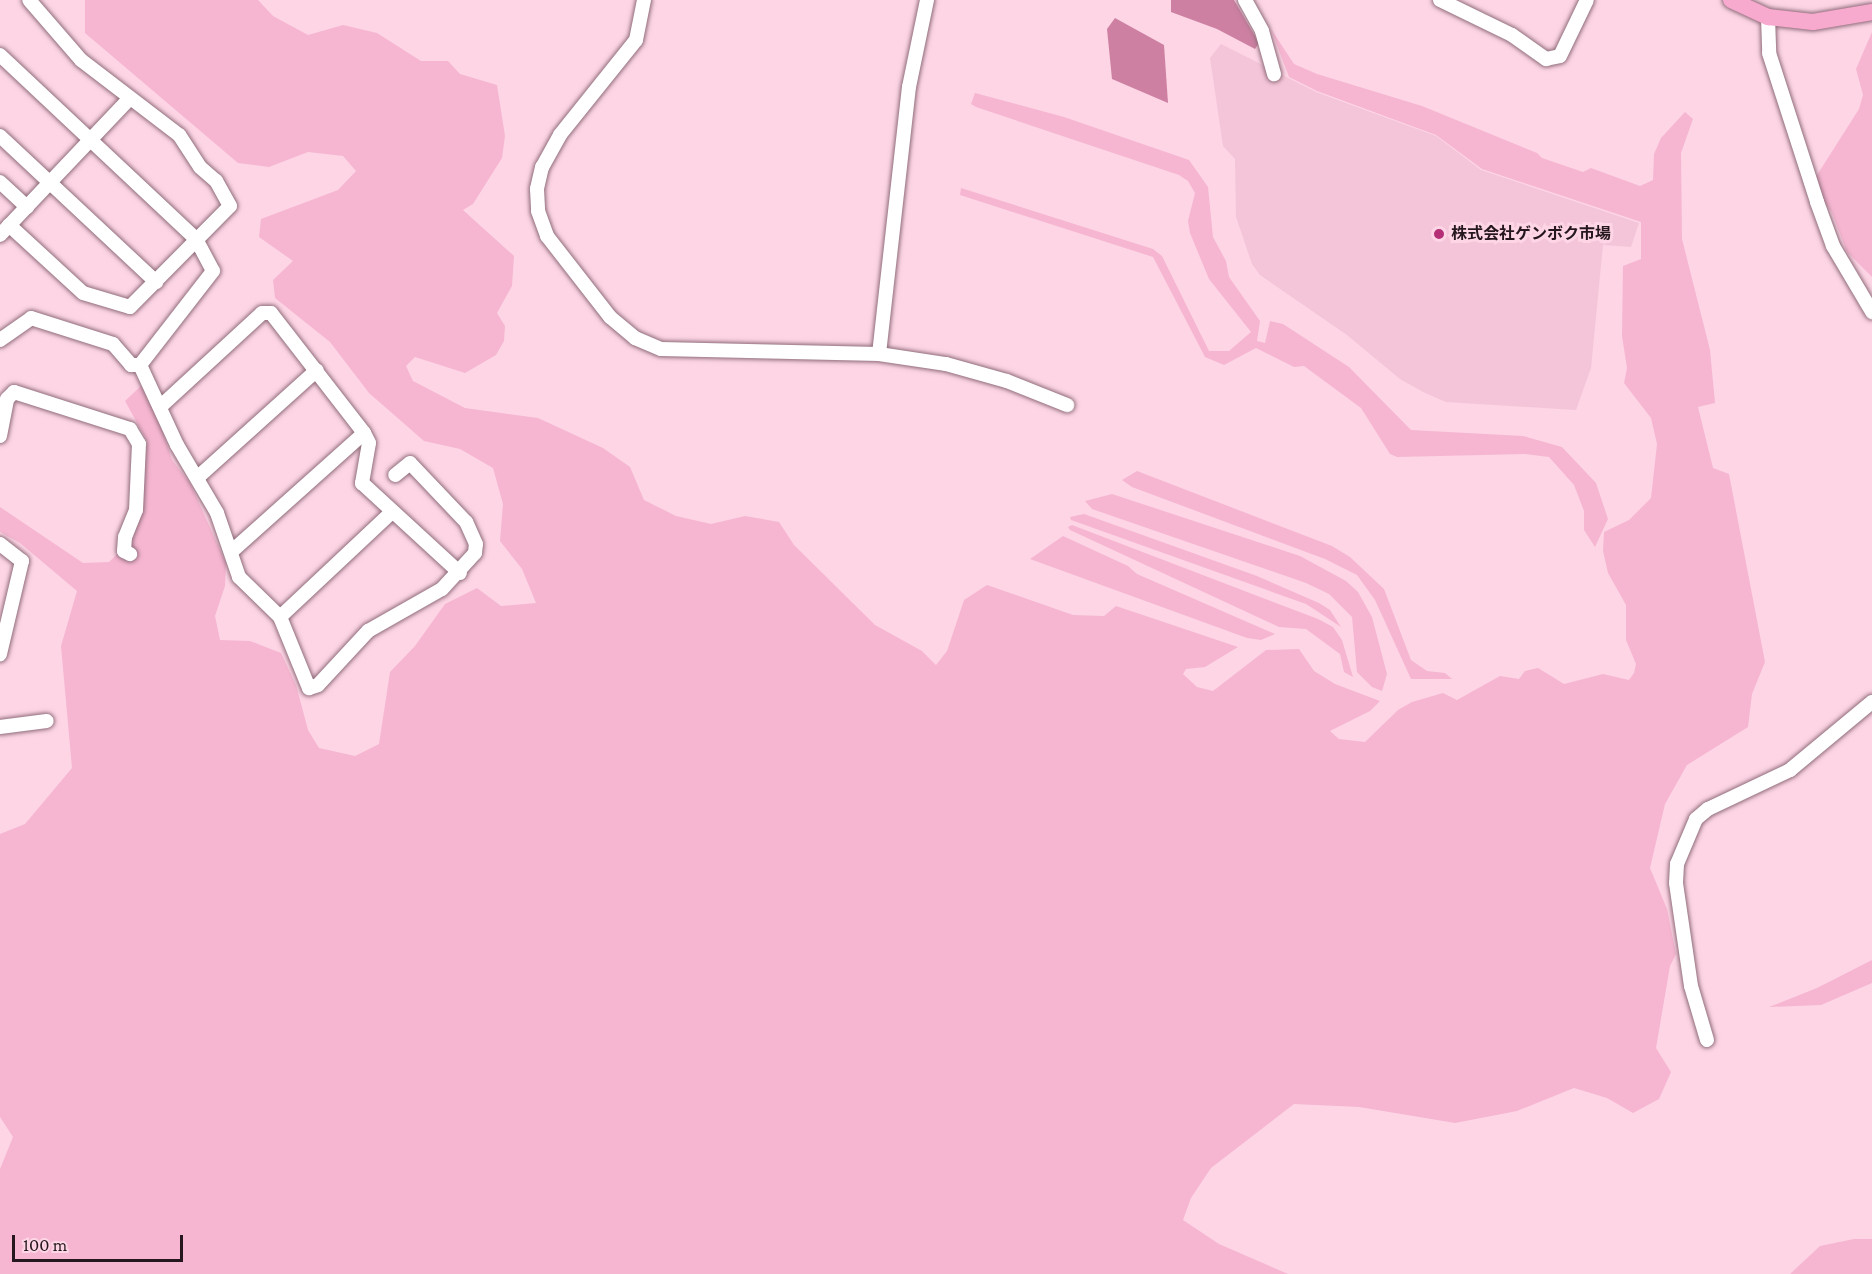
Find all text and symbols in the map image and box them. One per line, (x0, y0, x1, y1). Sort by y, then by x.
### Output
place label: 株式会社ゲンボク市場 (1451, 224, 1611, 244)
marker: 株式会社ゲンボク市場 (1432, 227, 1446, 241)
scale bar (15, 1223, 186, 1261)
text: 100 m (23, 1235, 67, 1255)

